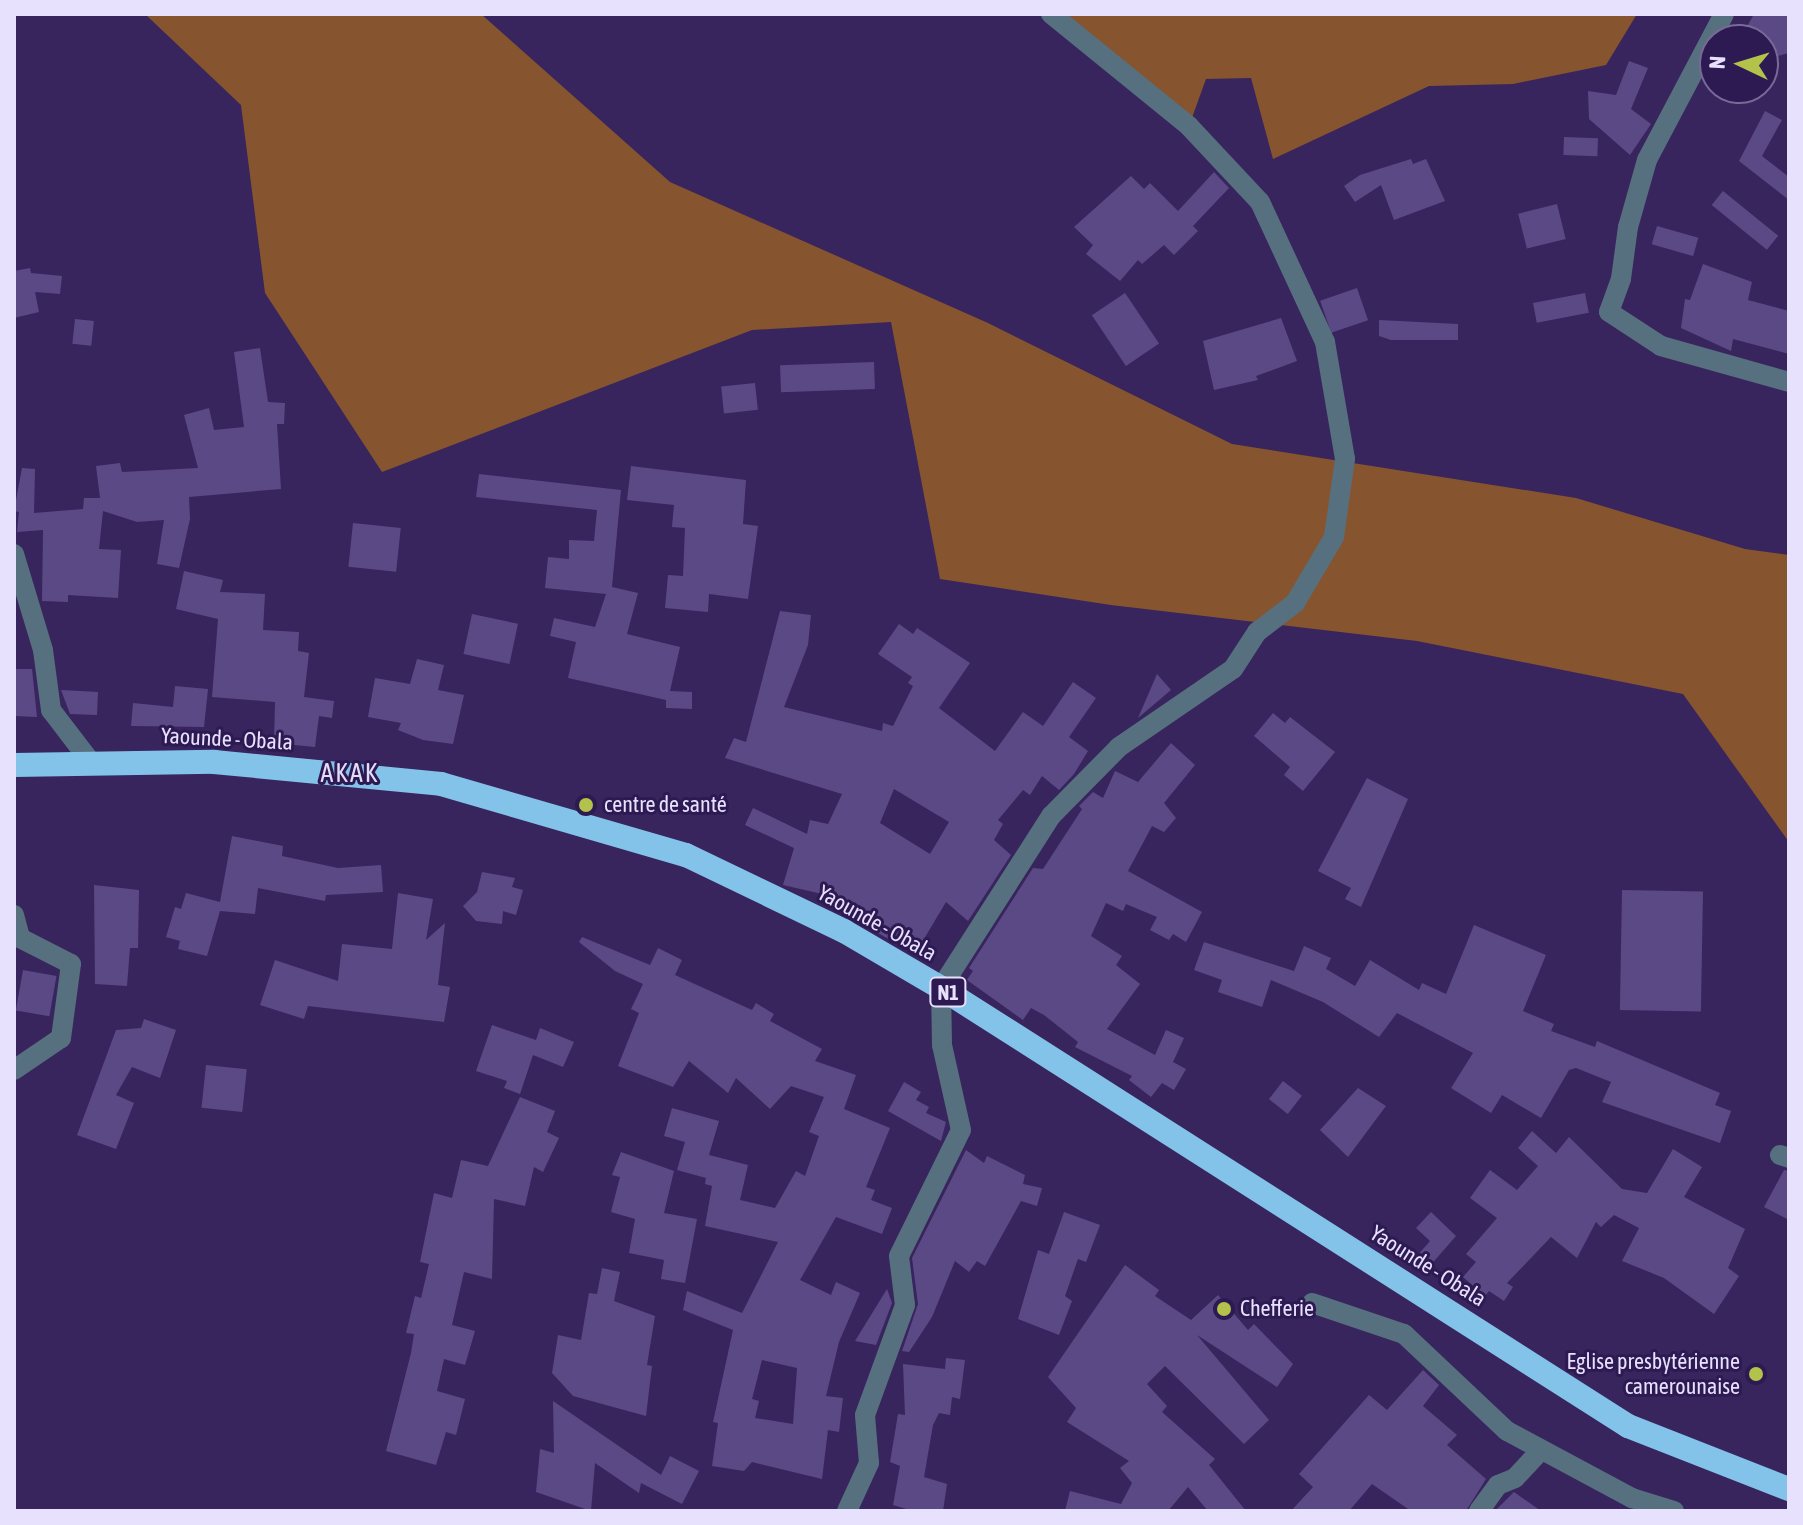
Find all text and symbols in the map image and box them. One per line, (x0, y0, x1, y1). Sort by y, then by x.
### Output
north arrow (1699, 24, 1779, 104)
text: N (1704, 55, 1730, 70)
street label: Yaounde - Obala (160, 722, 294, 756)
district label: AKAK (321, 758, 379, 790)
place label: centre de santé (604, 792, 727, 818)
marker: centre de santé (575, 794, 597, 816)
street label: Yaounde - Obala (813, 879, 941, 967)
road number: N1 (928, 976, 968, 1008)
street label: Yaounde - Obala (1365, 1220, 1491, 1312)
place label: Chefferie (1240, 1296, 1314, 1322)
marker: Chefferie (1215, 1300, 1233, 1318)
place label: Eglise presbytérienne camerounaise (1567, 1348, 1740, 1400)
marker: Eglise presbytérienne camerounaise (1747, 1365, 1765, 1383)

